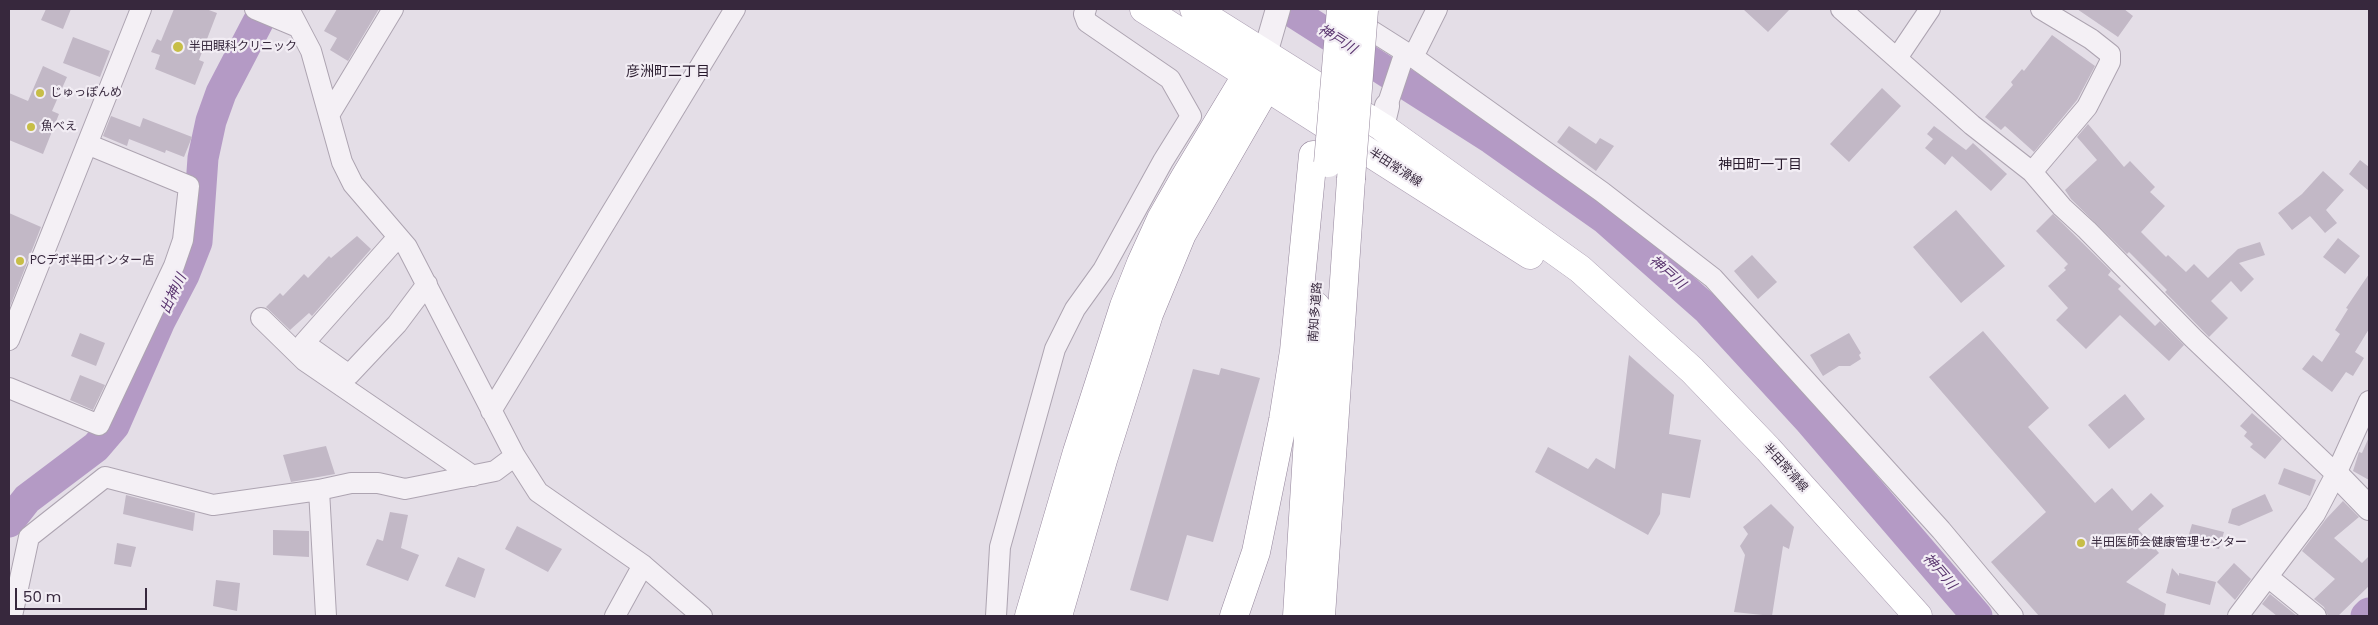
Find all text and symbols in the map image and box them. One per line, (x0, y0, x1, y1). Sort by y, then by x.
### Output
water label: 神戸川 (1315, 22, 1359, 58)
marker: 半田眼科クリニック (171, 40, 185, 54)
place label: 半田眼科クリニック (189, 40, 297, 54)
district label: 彦洲町二丁目 (626, 64, 710, 80)
place label: じゅっぽんめ (50, 86, 122, 100)
marker: じゅっぽんめ (34, 87, 46, 99)
place label: 魚べえ (41, 120, 77, 134)
marker: 魚べえ (25, 121, 37, 133)
street label: 半田常滑線 (1366, 146, 1424, 190)
district label: 神田町一丁目 (1718, 157, 1802, 173)
water label: 神戸川 (1646, 253, 1688, 293)
place label: PCデポ半田インター店 (30, 254, 154, 268)
marker: PCデポ半田インター店 (14, 255, 26, 267)
water label: 出神川 (158, 271, 190, 317)
street label: 南知多道路 (1307, 282, 1325, 342)
street label: 半田常滑線 (1760, 441, 1810, 495)
place label: 半田医師会健康管理センター (2091, 536, 2247, 550)
marker: 半田医師会健康管理センター (2075, 537, 2087, 549)
water label: 神戸川 (1919, 551, 1959, 593)
scale bar (18, 578, 150, 610)
text: 50 m (23, 586, 61, 607)

